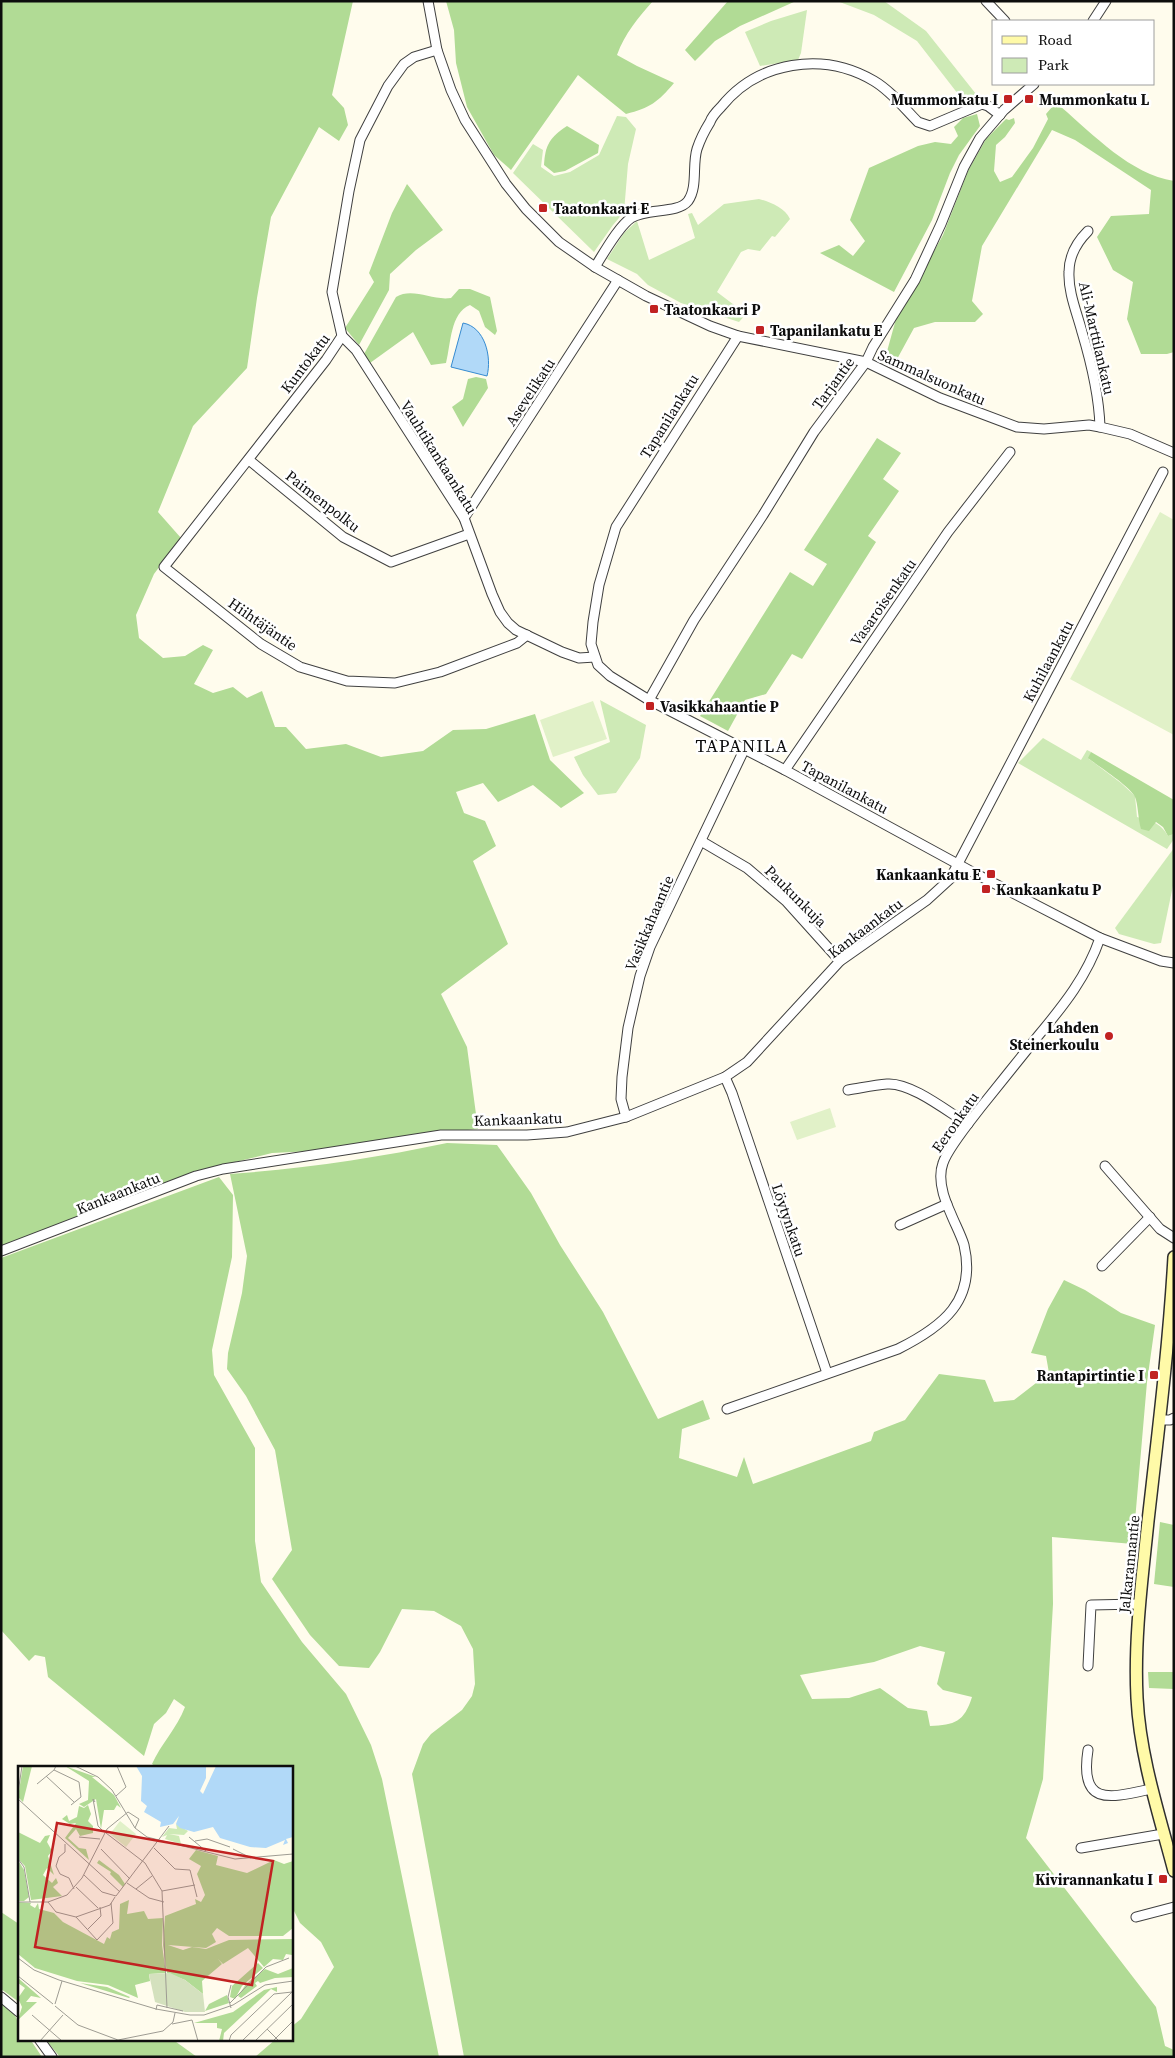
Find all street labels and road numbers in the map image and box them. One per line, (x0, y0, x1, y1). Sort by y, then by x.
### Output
street label: Ali-Marttilankatu (1074, 279, 1120, 397)
street label: Kuntokatu (276, 329, 335, 397)
street label: Sammalsuonkatu (875, 344, 990, 410)
street label: Tarjantie (807, 352, 859, 413)
street label: Asevelikatu (500, 354, 560, 430)
street label: Tapanilankatu (635, 369, 703, 462)
street label: Vauhtikankaankatu (396, 396, 483, 518)
street label: Paimenpolku (281, 465, 365, 537)
street label: Vasaroisenkatu (845, 554, 921, 650)
street label: Hiihtäjäntie (224, 592, 302, 656)
street label: Kuhilaankatu (1018, 616, 1079, 706)
street label: Tapanilankatu (798, 755, 893, 819)
street label: Paukunkuja (760, 860, 832, 932)
street label: Vasikkahaantie (619, 872, 679, 974)
street label: Kankaankatu (823, 893, 907, 963)
street label: Eeronkatu (926, 1087, 984, 1157)
street label: Kankaankatu (473, 1107, 563, 1131)
street label: Kankaankatu (73, 1167, 163, 1219)
street label: Löytynkatu (767, 1181, 811, 1260)
street label: Jalkarannantie (1113, 1514, 1145, 1615)

